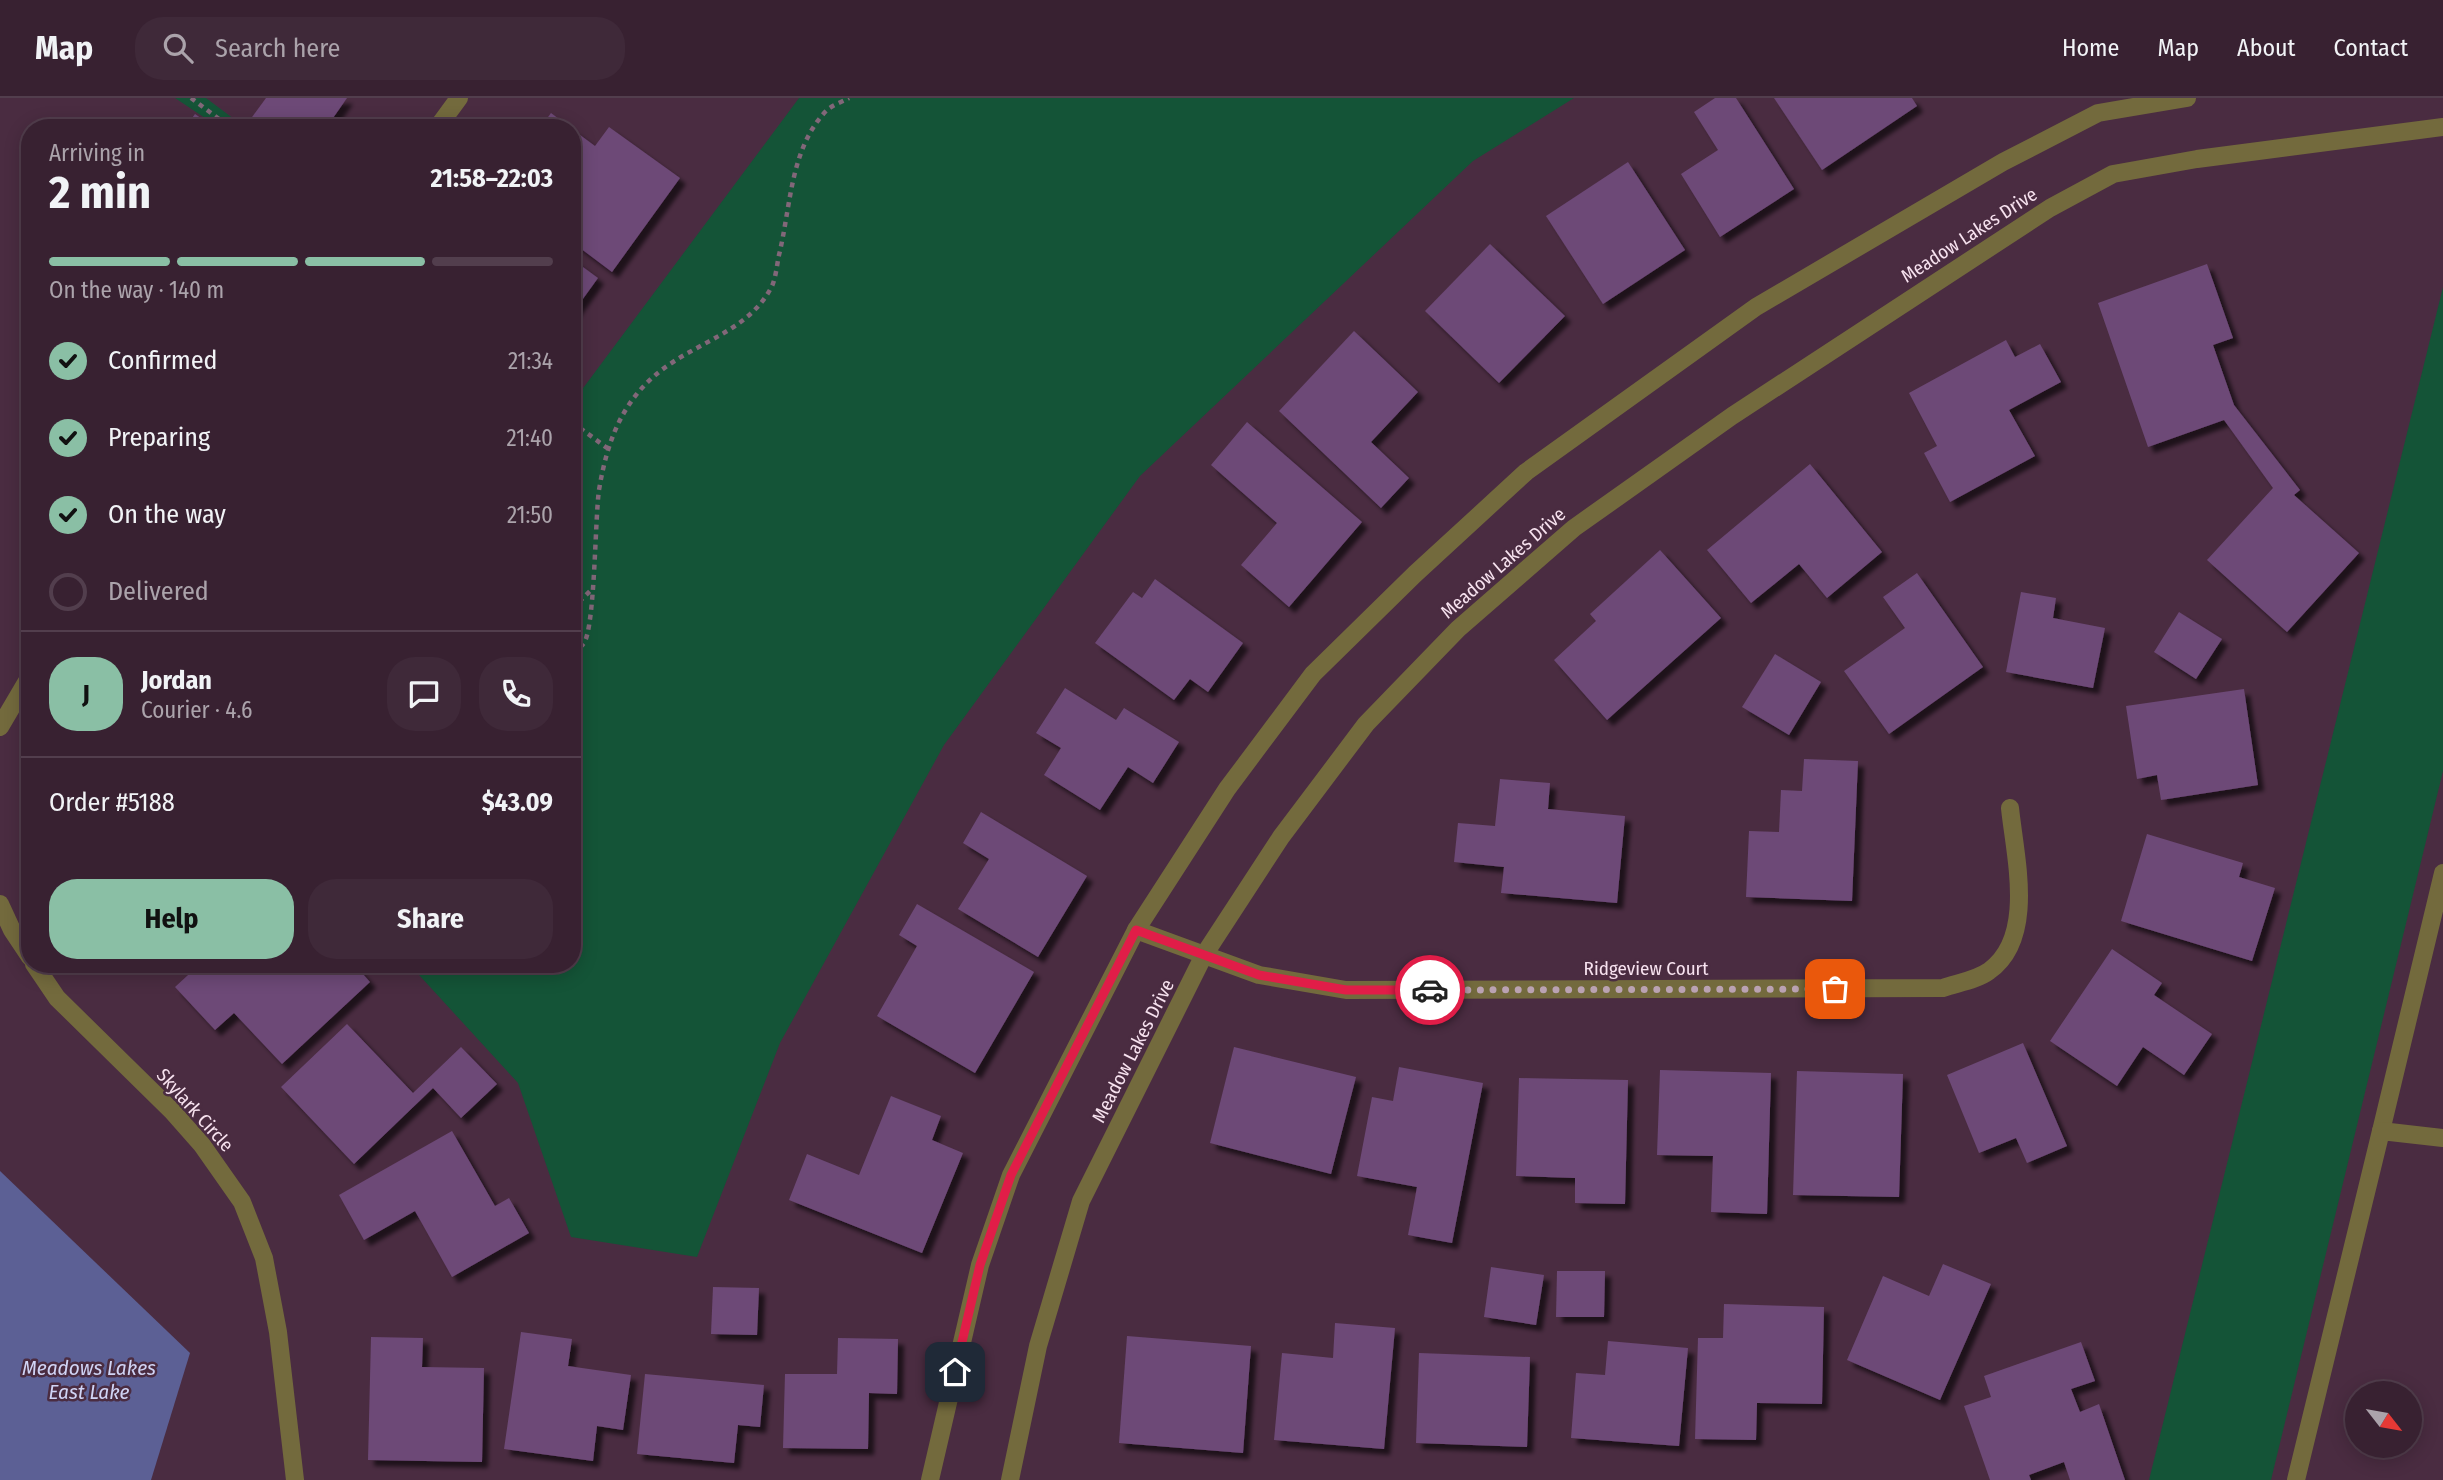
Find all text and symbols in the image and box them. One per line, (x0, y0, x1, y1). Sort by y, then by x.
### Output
search box (135, 17, 625, 80)
text: Map (35, 28, 93, 68)
icon: search (159, 29, 197, 67)
text: Search here (215, 33, 340, 64)
text: Home (2062, 34, 2119, 62)
text: Map (2157, 34, 2199, 62)
text: About (2237, 34, 2295, 62)
text: Contact (2333, 34, 2408, 62)
text: Arriving in (49, 139, 145, 167)
text: 21:58–22:03 (430, 163, 553, 194)
text: 2 min (49, 165, 151, 220)
street label: Meadow Lakes Drive (1897, 182, 2041, 288)
text: On the way · 140 m (49, 276, 224, 304)
icon: check (49, 342, 87, 380)
text: Confirmed (108, 345, 218, 376)
text: 21:34 (508, 347, 553, 375)
icon: check (49, 419, 87, 457)
text: Preparing (108, 422, 210, 453)
text: 21:40 (507, 424, 553, 452)
icon: check (49, 496, 87, 534)
text: On the way (108, 499, 226, 530)
text: 21:50 (507, 501, 553, 529)
street label: Meadow Lakes Drive (1436, 503, 1570, 623)
text: Delivered (108, 576, 209, 607)
button: chat (387, 657, 461, 731)
button: phone (479, 657, 553, 731)
text: Jordan (141, 665, 212, 696)
text: J (82, 679, 90, 710)
text: Courier · 4.6 (141, 696, 252, 724)
text: Order #5188 (49, 787, 175, 818)
text: $43.09 (482, 787, 553, 818)
button: Help (49, 879, 294, 959)
button: Share (308, 879, 553, 959)
courier (1395, 955, 1465, 1025)
street label: Ridgeview Court (1584, 957, 1709, 980)
pin (1805, 959, 1865, 1019)
icon: bag (1816, 970, 1854, 1008)
icon: car (1411, 971, 1449, 1009)
street label: Meadow Lakes Drive (1087, 976, 1179, 1126)
street label: Skylark Circle (152, 1064, 238, 1156)
pin (925, 1342, 985, 1402)
icon: home (936, 1353, 974, 1391)
water label: Meadows Lakes East Lake (22, 1355, 156, 1405)
north arrow (2345, 1381, 2422, 1458)
map controls (2345, 1381, 2422, 1458)

